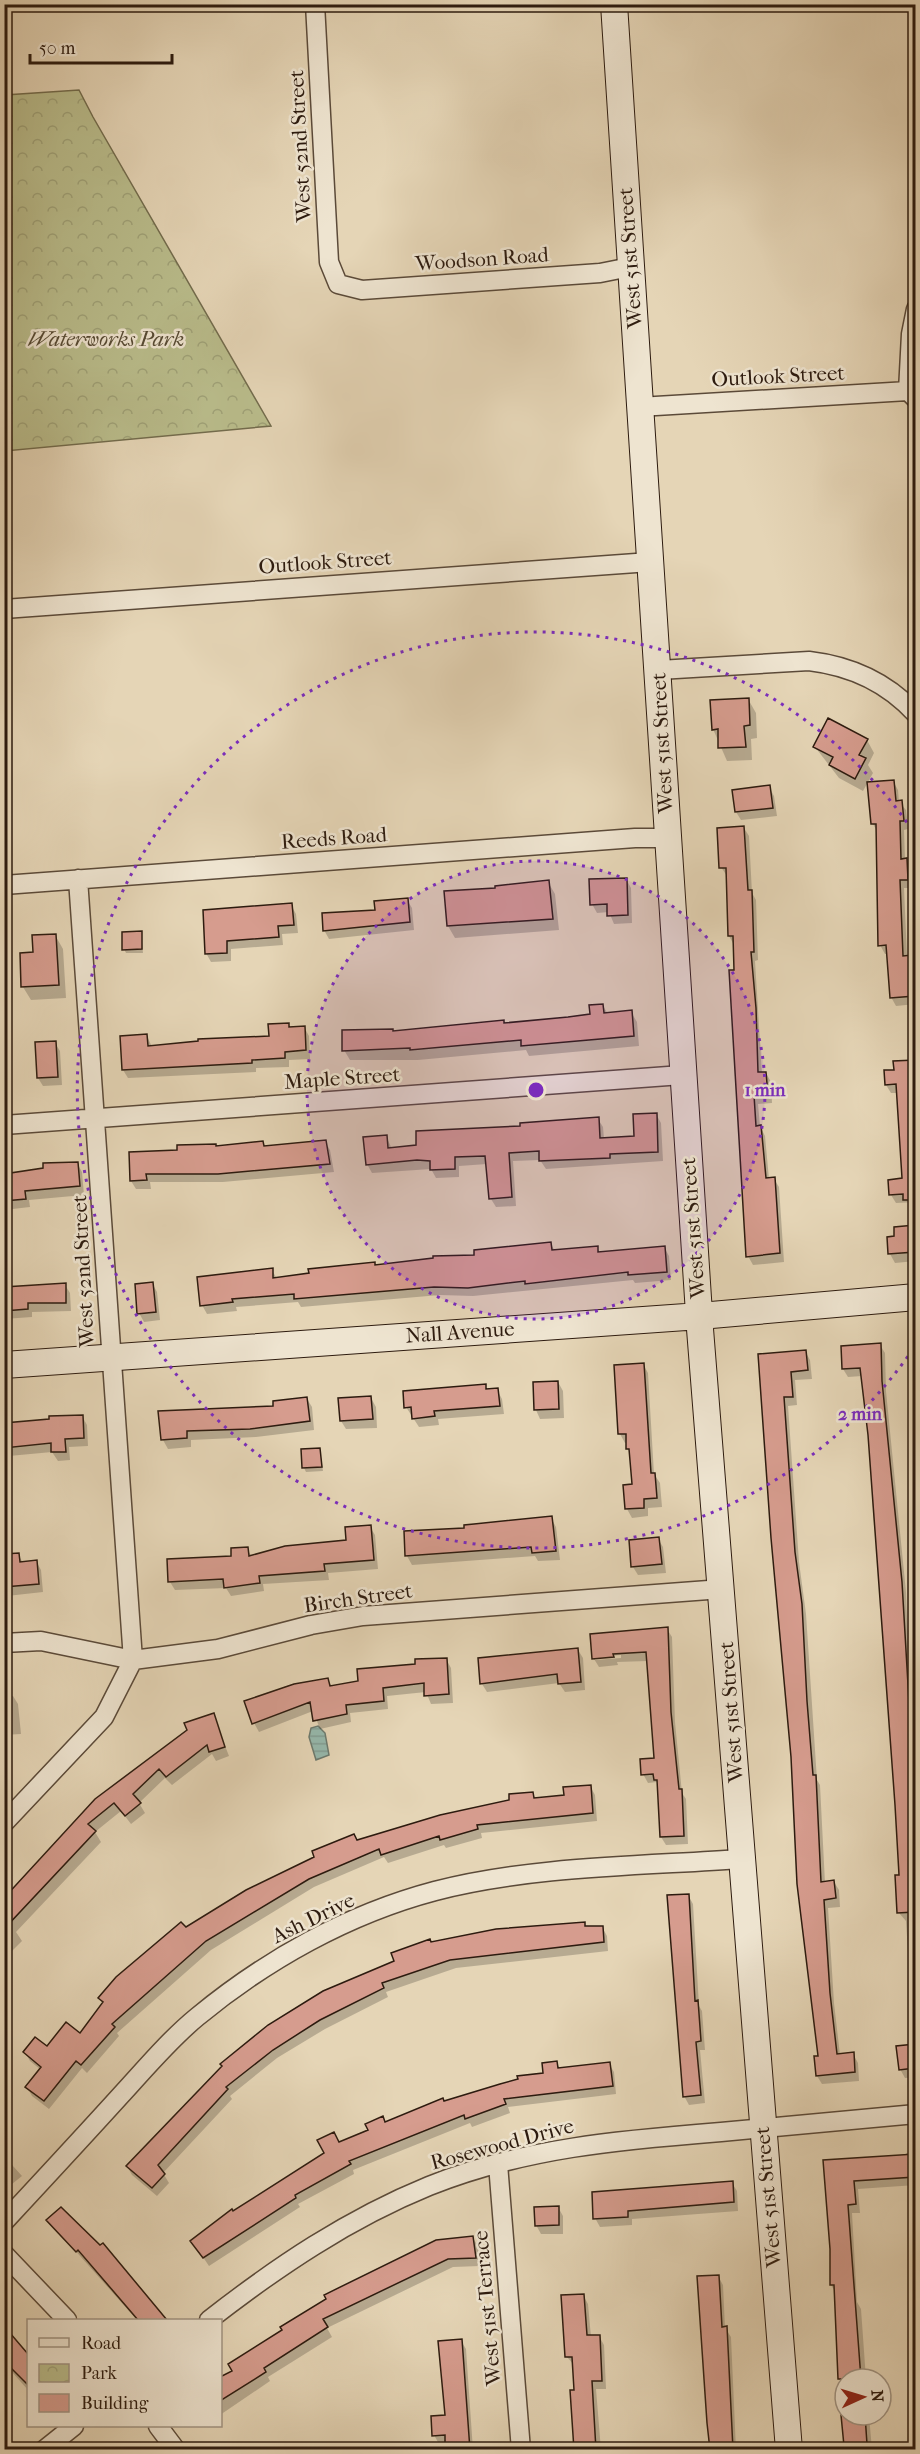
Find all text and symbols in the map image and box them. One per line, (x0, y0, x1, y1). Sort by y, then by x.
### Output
scale bar (30, 27, 172, 65)
text: 50 m (39, 38, 76, 59)
street label: West 52nd Street (284, 69, 316, 224)
street label: West 51st Street (613, 186, 647, 330)
street label: Woodson Road (414, 242, 550, 276)
park label: Waterworks Park (28, 327, 184, 351)
street label: Outlook Street (711, 360, 846, 391)
street label: Outlook Street (258, 545, 393, 579)
street label: West 51st Street (646, 671, 678, 815)
street label: Reeds Road (280, 822, 388, 854)
street label: Maple Street (283, 1062, 401, 1094)
centre of rings (526, 1080, 546, 1100)
text: 1 min (744, 1080, 786, 1101)
street label: West 51st Street (676, 1156, 710, 1300)
street label: West 52nd Street (67, 1194, 99, 1349)
street label: Nall Avenue (405, 1316, 515, 1348)
text: 2 min (838, 1404, 882, 1425)
street label: Birch Street (302, 1578, 414, 1618)
street label: West 51st Street (714, 1640, 748, 1784)
street label: Ash Drive (267, 1888, 358, 1949)
street label: Rosewood Drive (428, 2113, 576, 2175)
street label: West 51st Street (750, 2125, 786, 2269)
street label: West 51st Terrace (468, 2229, 506, 2388)
legend (27, 2319, 222, 2427)
text: Road (81, 2333, 121, 2354)
text: Park (81, 2363, 118, 2384)
north arrow (833, 2367, 893, 2427)
text: N (868, 2389, 887, 2404)
text: Building (81, 2393, 149, 2414)

